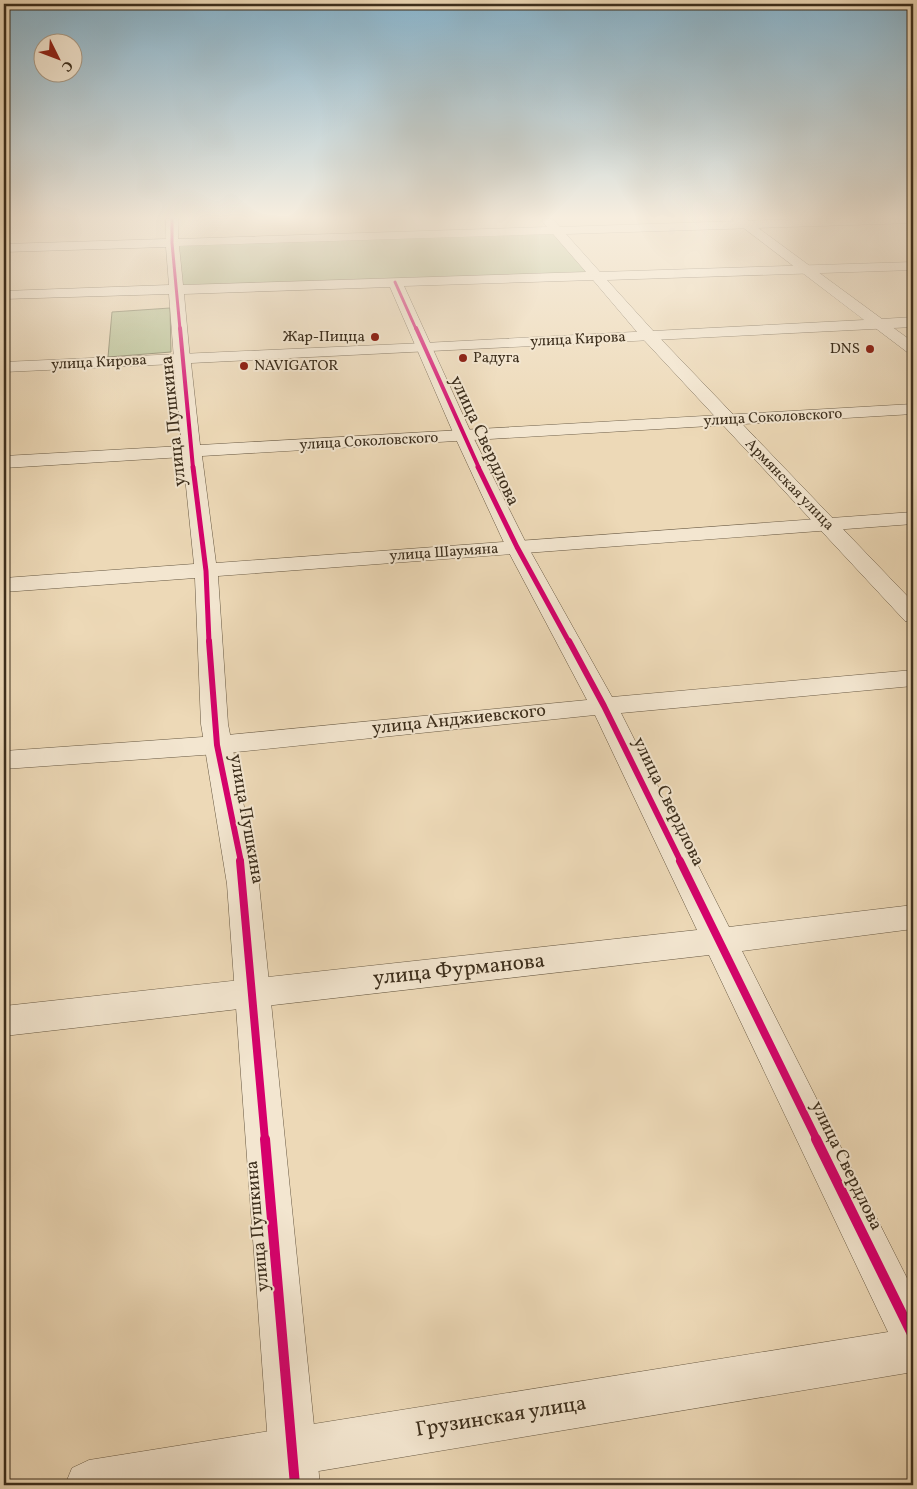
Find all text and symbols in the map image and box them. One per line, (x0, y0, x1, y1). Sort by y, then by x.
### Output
north arrow (32, 32, 82, 82)
text: С (56, 56, 77, 75)
place label: Жар-Пицца (283, 327, 365, 348)
street label: улица Кирова (530, 327, 626, 353)
marker: Жар-Пицца (369, 331, 381, 343)
place label: DNS (830, 339, 860, 360)
marker: DNS (864, 343, 876, 355)
place label: Радуга (473, 348, 520, 369)
street label: улица Кирова (51, 350, 147, 376)
marker: Радуга (457, 352, 469, 364)
street label: улица Пушкина (155, 354, 193, 488)
place label: NAVIGATOR (254, 356, 339, 377)
marker: NAVIGATOR (238, 360, 250, 372)
street label: улица Свердлова (443, 372, 525, 510)
street label: улица Соколовского (703, 404, 843, 432)
street label: улица Соколовского (299, 428, 439, 456)
street label: Армянская улица (740, 434, 838, 536)
street label: улица Шаумяна (389, 539, 499, 567)
street label: улица Анджиевского (371, 698, 547, 742)
street label: улица Свердлова (626, 733, 710, 871)
street label: улица Пушкина (222, 752, 270, 886)
street label: улица Фурманова (372, 947, 546, 993)
street label: улица Свердлова (804, 1097, 888, 1235)
street label: улица Пушкина (240, 1159, 276, 1293)
street label: Грузинская улица (413, 1389, 589, 1445)

